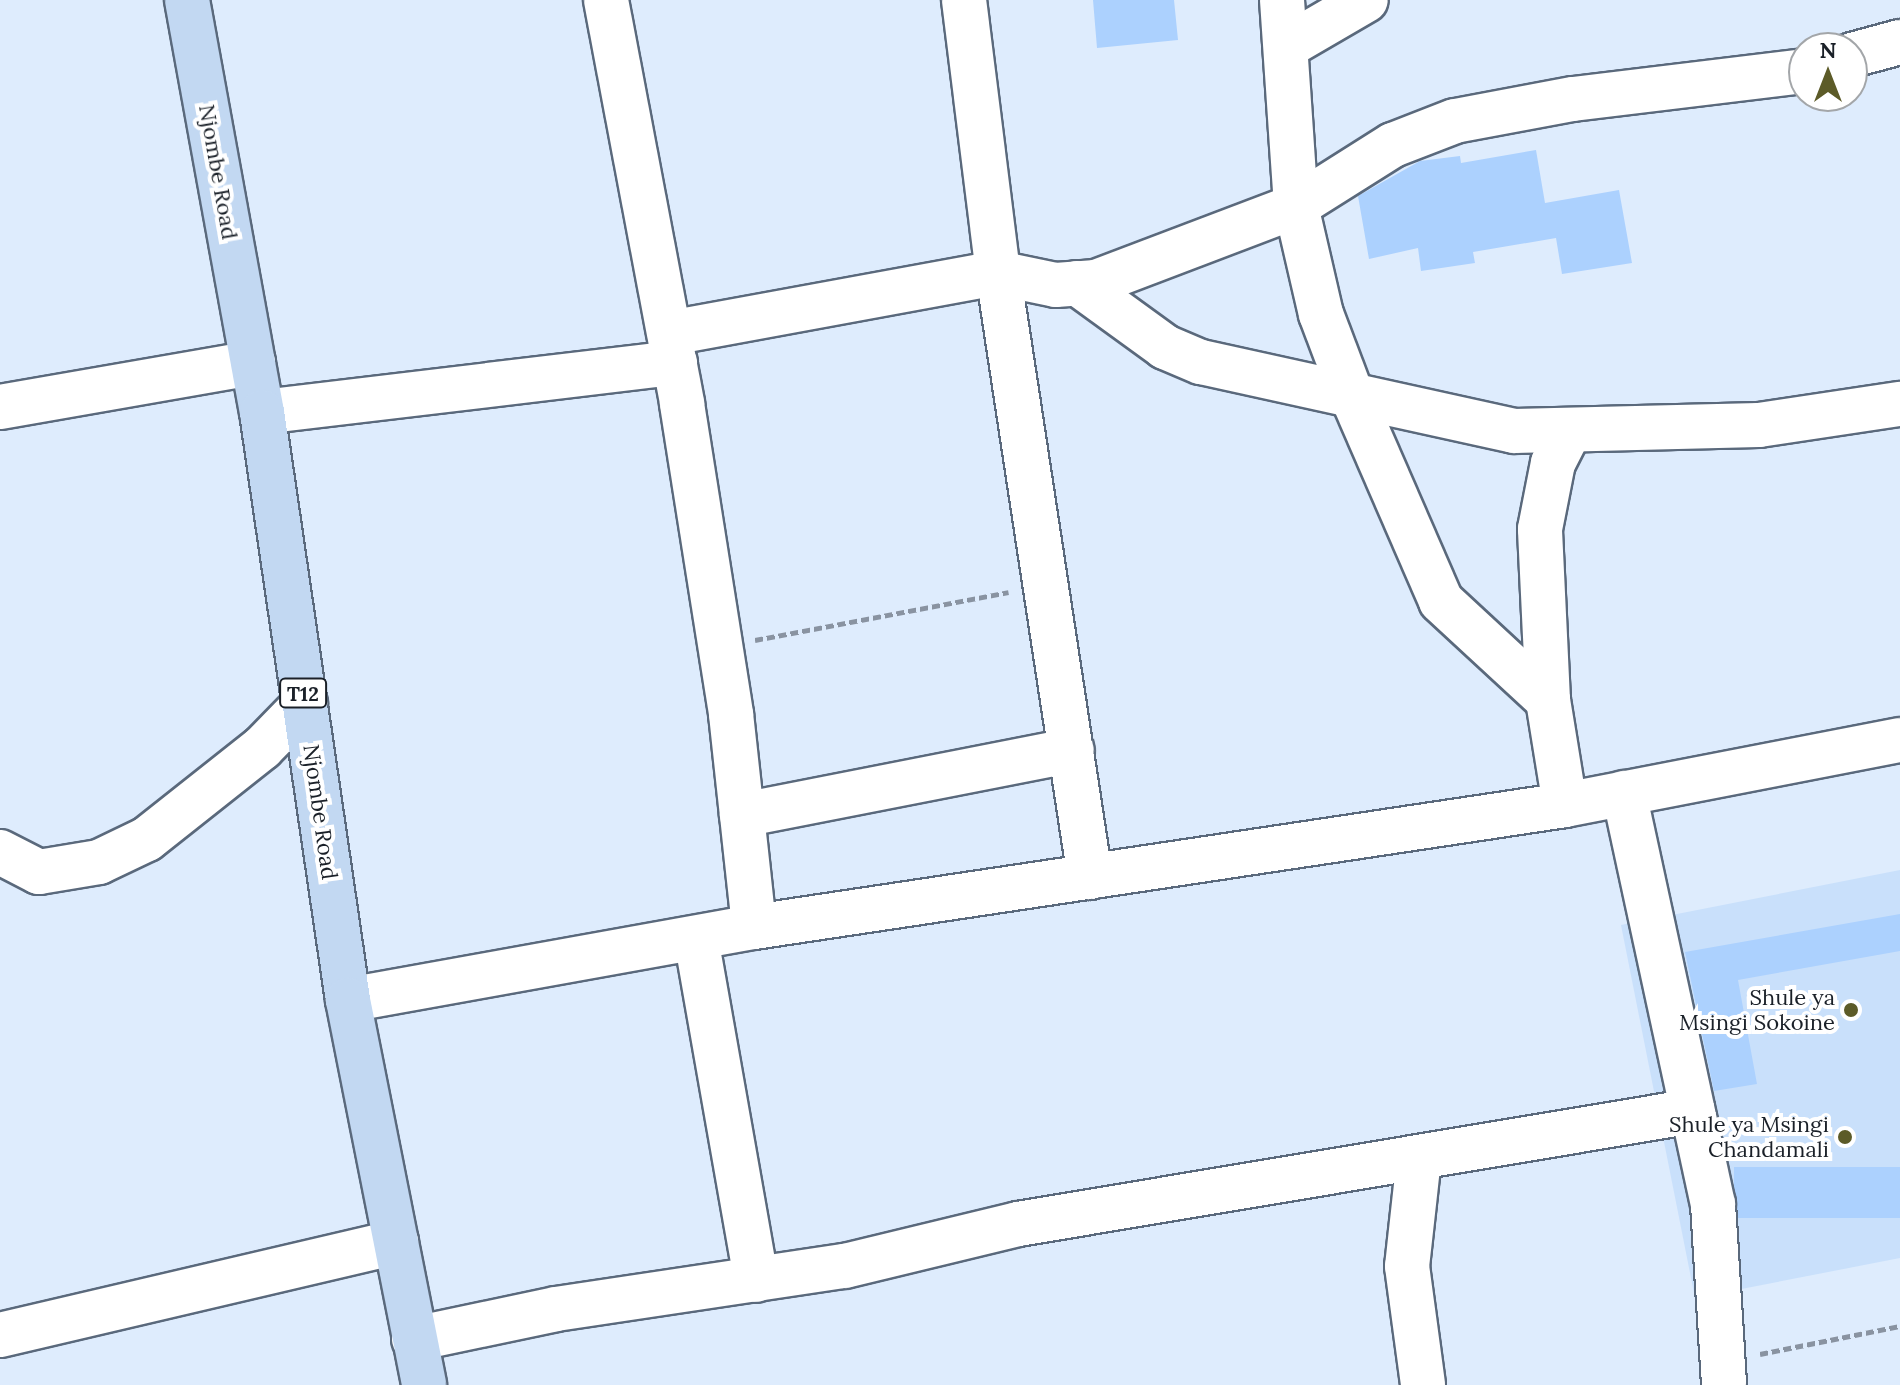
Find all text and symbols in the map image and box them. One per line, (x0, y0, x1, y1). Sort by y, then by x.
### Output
north arrow (1788, 32, 1868, 112)
text: N (1819, 36, 1837, 64)
street label: Njombe Road (193, 102, 243, 242)
road number: T12 (279, 677, 327, 709)
street label: Njombe Road (297, 743, 343, 881)
place label: Shule ya Msingi Sokoine (1679, 984, 1835, 1036)
marker: Shule ya Msingi Sokoine (1842, 1001, 1860, 1019)
place label: Shule ya Msingi Chandamali (1669, 1111, 1829, 1162)
marker: Shule ya Msingi Chandamali (1836, 1128, 1854, 1146)

